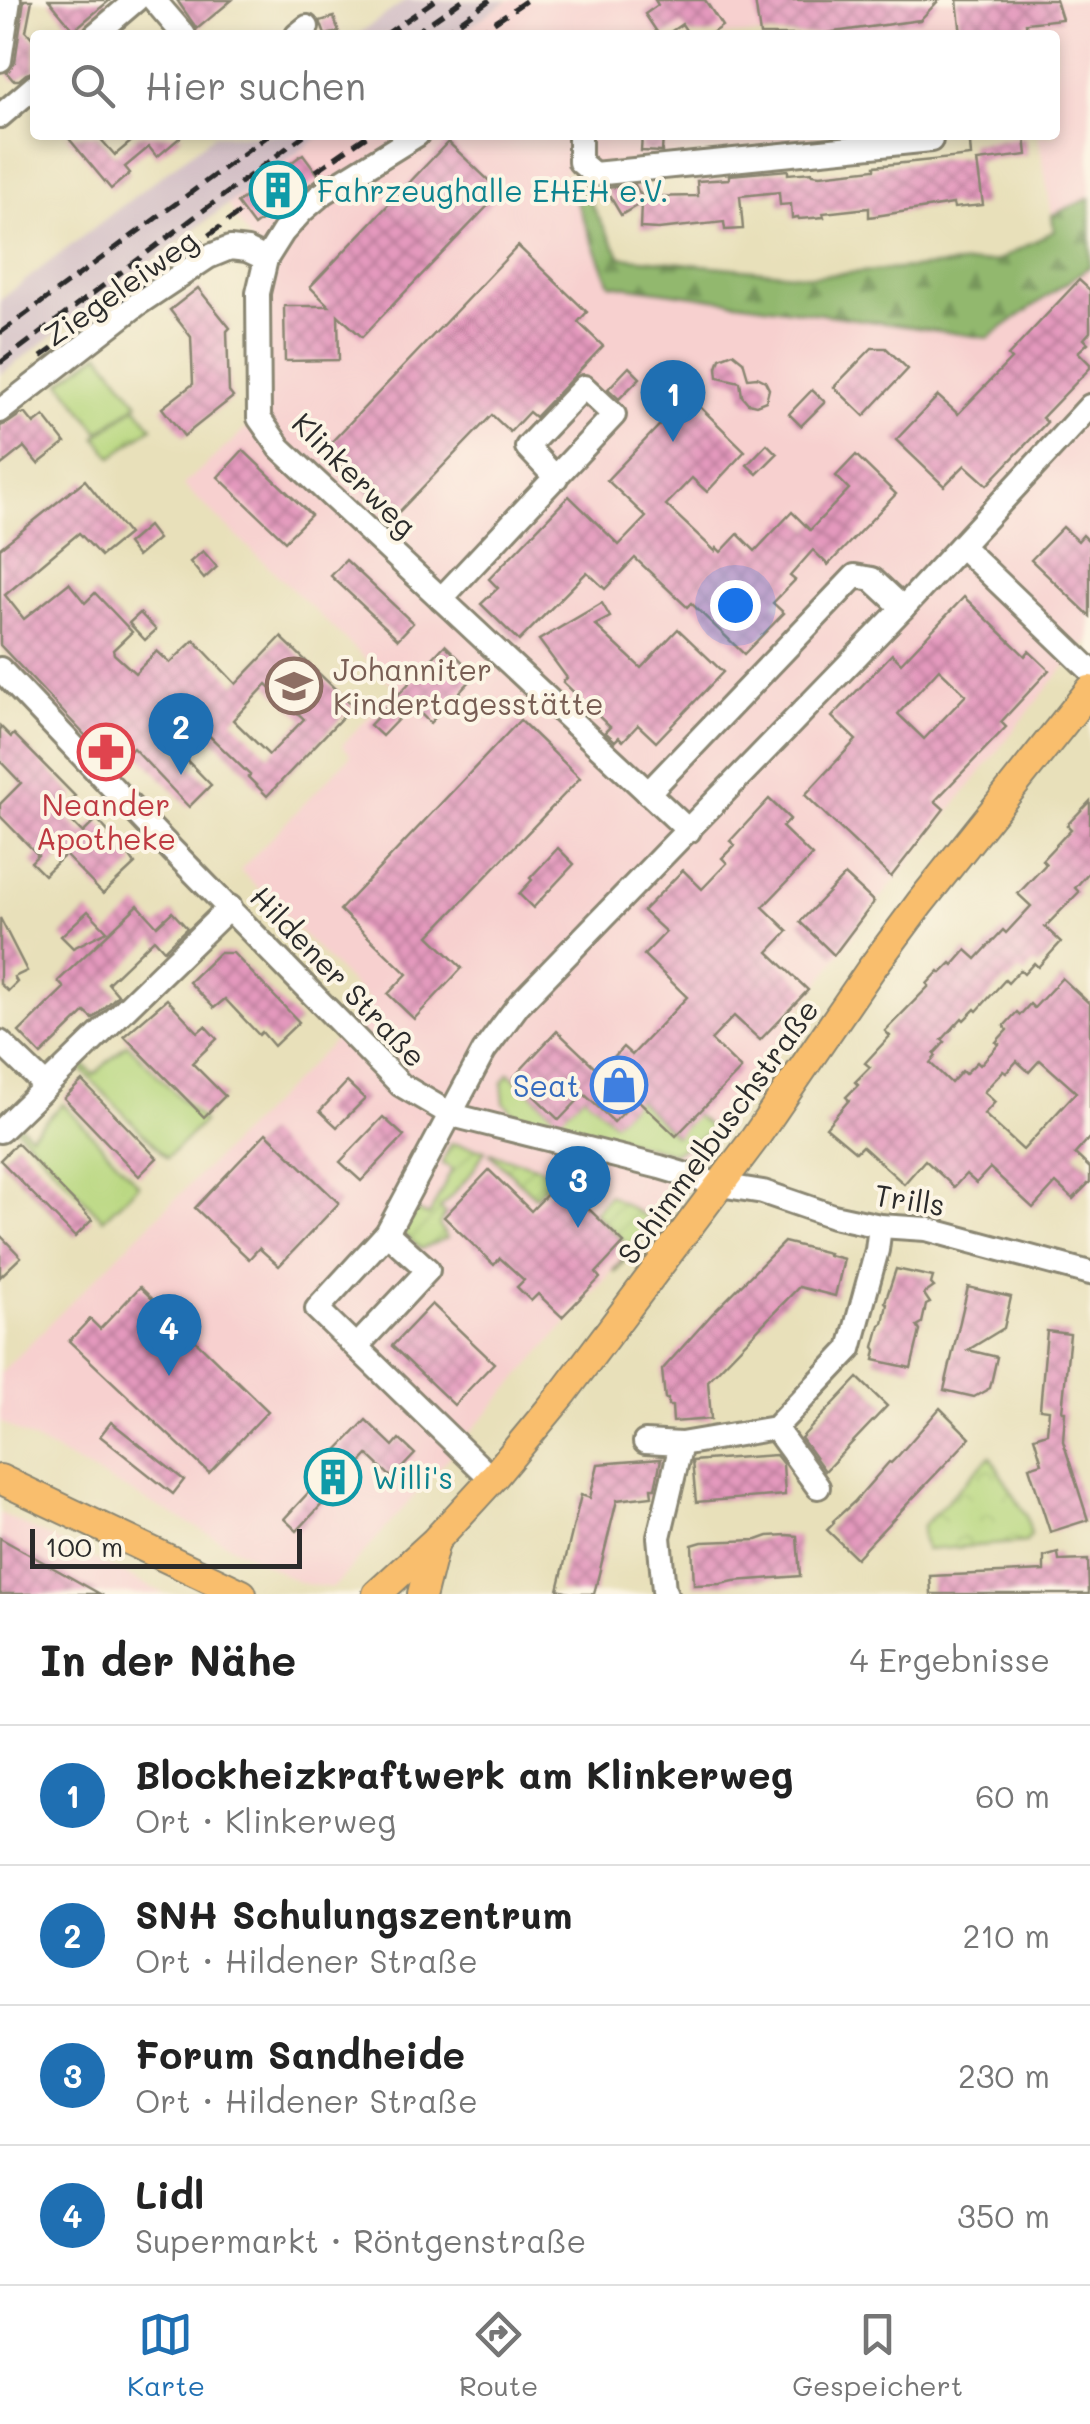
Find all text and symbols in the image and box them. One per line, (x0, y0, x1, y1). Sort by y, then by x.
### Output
search box (30, 30, 1060, 140)
icon: search (65, 58, 120, 113)
text: Hier suchen (145, 60, 366, 110)
building icon: Fahrzeughalle EHEH e.V. (248, 160, 308, 220)
place label: Fahrzeughalle EHEH e.V. (317, 170, 669, 210)
street label: Ziegeleiweg (35, 219, 205, 355)
pin: 1 (640, 360, 706, 442)
street label: Klinkerweg (284, 403, 426, 545)
your location (710, 580, 761, 631)
place label: Johanniter Kindertagesstätte (333, 649, 604, 723)
school or university icon: Johanniter Kindertagesstätte (264, 656, 324, 716)
pin: 2 (148, 692, 214, 775)
pharmacy icon: Neander Apotheke (76, 722, 136, 782)
place label: Neander Apotheke (36, 784, 176, 858)
street label: Hildener Straße (242, 877, 436, 1075)
street label: Schimmelbuschstraße (607, 990, 827, 1272)
shop icon: Seat (589, 1055, 649, 1115)
place label: Seat (513, 1065, 580, 1105)
pin: 3 (546, 1146, 610, 1228)
street label: Trills (872, 1174, 948, 1224)
pin: 4 (136, 1294, 202, 1376)
building icon: Willi's (303, 1447, 363, 1507)
place label: Willi's (372, 1457, 453, 1497)
scale bar (30, 1524, 302, 1568)
text: 100 m (45, 1528, 123, 1564)
text: In der Nähe (40, 1632, 296, 1687)
text: 4 Ergebnisse (849, 1638, 1050, 1680)
text: Blockheizkraftwerk am Klinkerweg (135, 1749, 793, 1799)
text: 1 (65, 1774, 80, 1816)
text: 60 m (975, 1774, 1050, 1816)
text: Ort · Klinkerweg (135, 1799, 396, 1841)
text: SNH Schulungszentrum (135, 1889, 572, 1939)
text: 2 (64, 1914, 81, 1956)
text: 210 m (962, 1914, 1050, 1956)
text: Ort · Hildener Straße (135, 1939, 478, 1981)
text: Forum Sandheide (135, 2029, 465, 2079)
text: 3 (63, 2054, 82, 2096)
text: 230 m (958, 2054, 1050, 2096)
text: Ort · Hildener Straße (135, 2079, 478, 2121)
text: Lidl (135, 2169, 204, 2219)
text: 4 (62, 2194, 83, 2236)
text: 350 m (957, 2194, 1050, 2236)
text: Supermarkt · Röntgenstraße (135, 2219, 586, 2261)
tab: Karte (127, 2307, 205, 2403)
tab: Route (459, 2307, 538, 2403)
tab: Gespeichert (792, 2307, 963, 2403)

